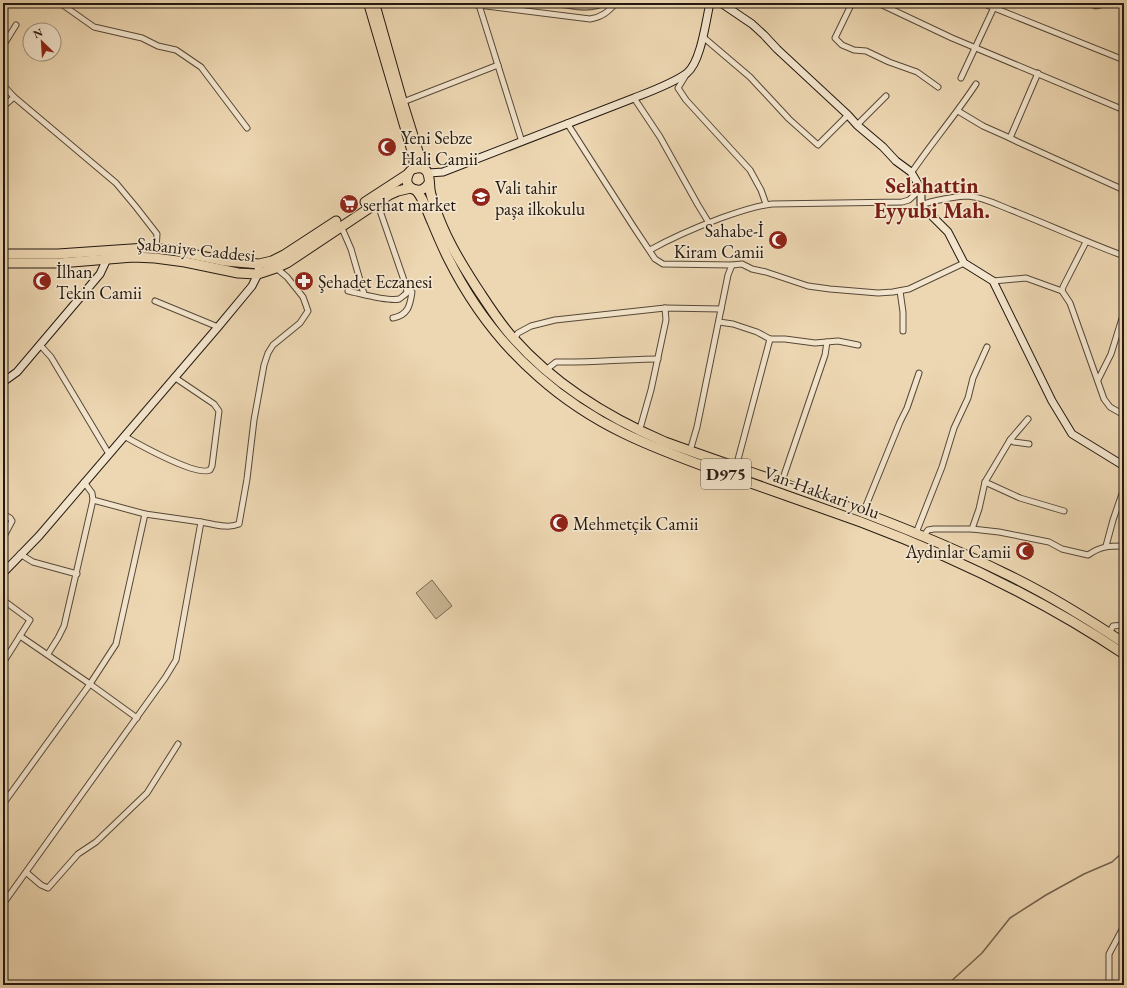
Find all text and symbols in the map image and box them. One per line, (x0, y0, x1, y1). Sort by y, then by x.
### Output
north arrow (22, 22, 62, 62)
text: N (31, 25, 45, 41)
place label: Yeni Sebze Hali Camii (401, 126, 478, 170)
mosque icon: Yeni Sebze Hali Camii (376, 136, 398, 158)
district label: Selahattin Eyyubi Mah. (874, 171, 990, 225)
place label: Vali tahir paşa ilkokulu (495, 176, 586, 220)
school or university icon: Vali tahir paşa ilkokulu (470, 186, 492, 208)
supermarket icon: serhat market (338, 193, 360, 215)
place label: serhat market (363, 193, 456, 216)
place label: Sahabe-İ Kiram Camii (674, 219, 765, 263)
mosque icon: Sahabe-İ Kiram Camii (767, 229, 789, 251)
street label: Şabaniye Caddesi (136, 231, 257, 267)
place label: İlhan Tekin Camii (56, 260, 143, 304)
mosque icon: İlhan Tekin Camii (31, 270, 53, 292)
pharmacy icon: Şehadet Eczanesi (293, 270, 315, 292)
place label: Şehadet Eczanesi (318, 270, 433, 293)
road number: D975 (701, 459, 751, 489)
street label: Van-Hakkari yolu (761, 460, 884, 524)
mosque icon: Mehmetçik Camii (548, 512, 570, 534)
place label: Mehmetçik Camii (573, 512, 699, 535)
place label: Aydınlar Camii (904, 540, 1012, 563)
mosque icon: Aydınlar Camii (1014, 540, 1036, 562)

